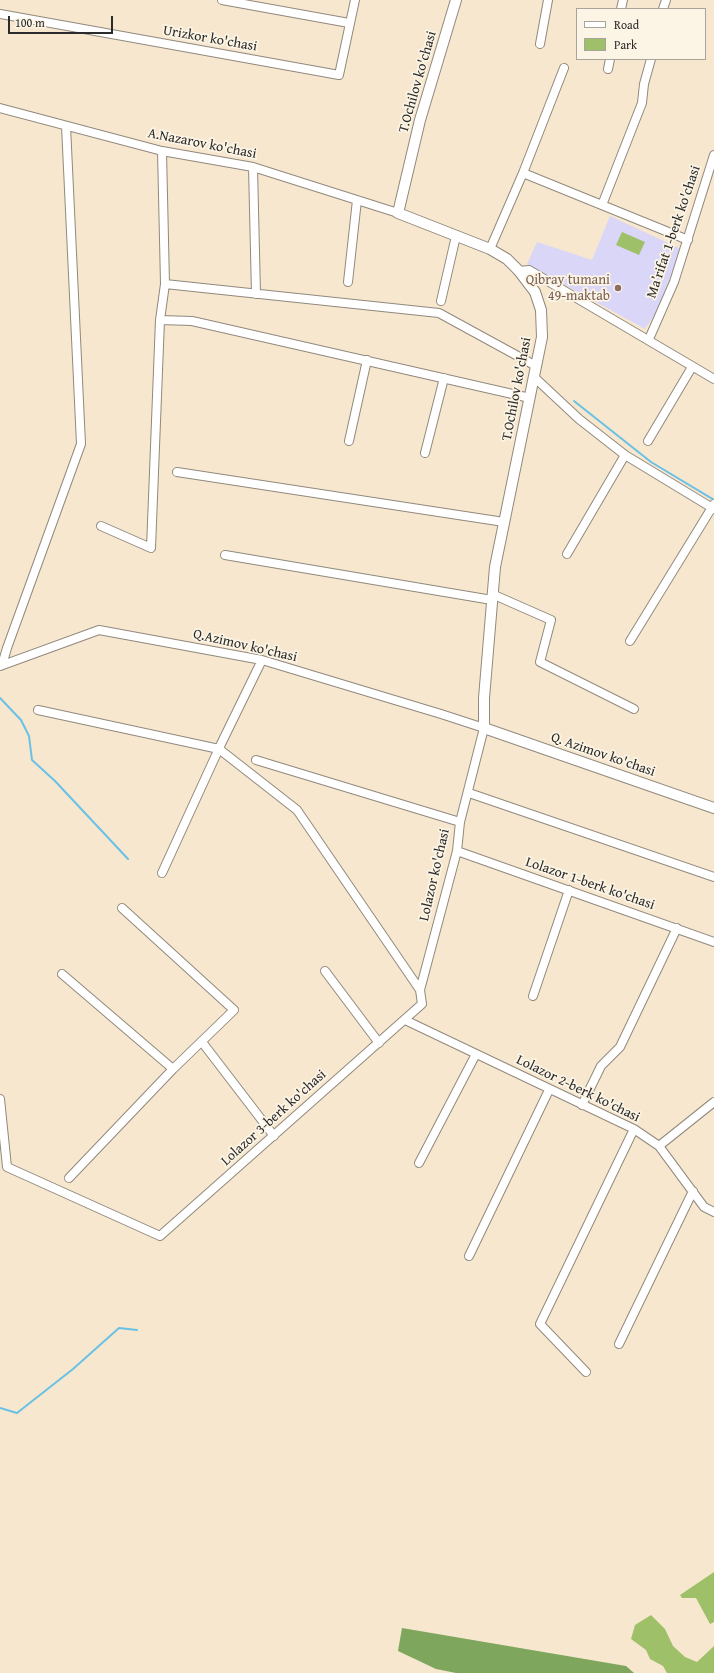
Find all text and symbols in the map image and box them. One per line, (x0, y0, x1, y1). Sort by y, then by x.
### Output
scale bar (10, 8, 115, 34)
legend (576, 8, 706, 60)
text: 100 m (15, 14, 45, 31)
text: Road (614, 16, 639, 33)
street label: Urizkor ko'chasi (162, 22, 258, 56)
street label: T.Ochilov ko'chasi (395, 29, 441, 135)
text: Park (614, 36, 637, 53)
street label: A.Nazarov ko'chasi (146, 125, 258, 163)
street label: Ma’rifat 1-berk ko'chasi (643, 163, 705, 301)
place label: Qibray tumani 49-maktab (526, 272, 610, 304)
marker: Qibray tumani 49-maktab (613, 283, 623, 293)
street label: T.Ochilov ko'chasi (499, 336, 535, 442)
street label: Q.Azimov ko'chasi (191, 626, 299, 666)
street label: Q. Azimov ko'chasi (549, 729, 657, 781)
street label: Lolazor ko'chasi (416, 827, 454, 923)
street label: Lolazor 1-berk ko'chasi (523, 854, 657, 914)
street label: Lolazor 2-berk ko'chasi (513, 1052, 643, 1126)
street label: Lolazor 3-berk ko'chasi (218, 1066, 330, 1170)

